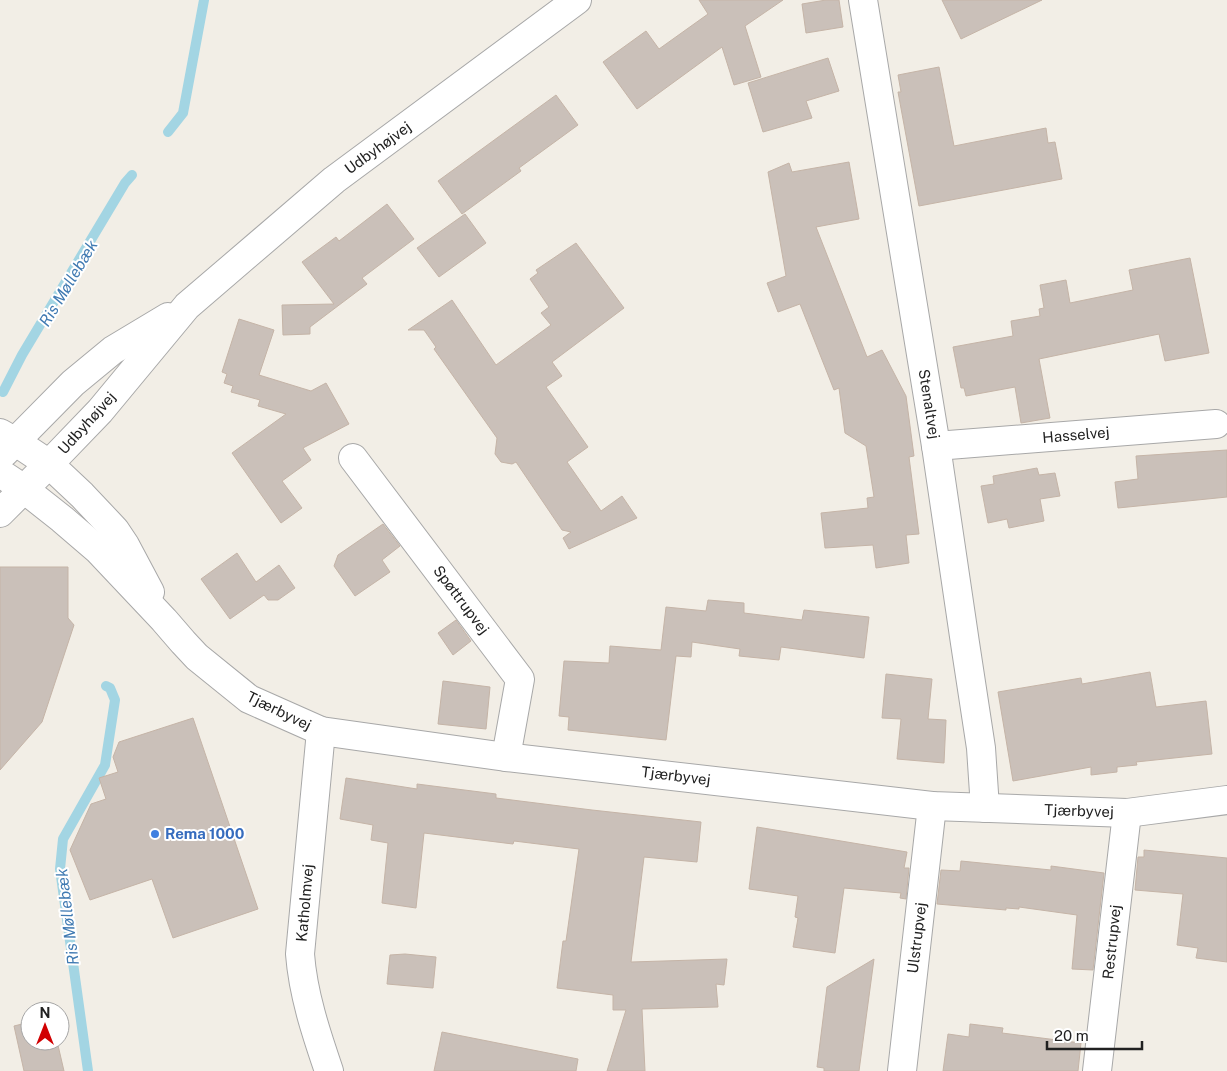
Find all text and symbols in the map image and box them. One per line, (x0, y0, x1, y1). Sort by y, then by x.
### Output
street label: Udbyhøjvej (341, 118, 414, 177)
water label: Ris Møllebæk (35, 236, 102, 330)
street label: Stenaltvej (916, 368, 943, 440)
street label: Udbyhøjvej (54, 388, 119, 457)
street label: Hasselvej (1042, 423, 1110, 446)
street label: Spøttrupvej (430, 562, 493, 637)
street label: Tjærbyvej (244, 688, 314, 733)
street label: Tjærbyvej (640, 763, 712, 788)
street label: Tjærbyvej (1044, 801, 1114, 820)
place label: Rema 1000 (165, 825, 245, 842)
marker: Rema 1000 (149, 828, 161, 840)
street label: Katholmvej (293, 863, 316, 943)
water label: Ris Møllebæk (52, 867, 83, 966)
street label: Ulstrupvej (904, 901, 929, 974)
street label: Restrupvej (1099, 904, 1124, 980)
north arrow (20, 1001, 70, 1051)
text: N (40, 1005, 50, 1021)
scale bar (1047, 1018, 1142, 1050)
text: 20 m (1054, 1027, 1089, 1044)

